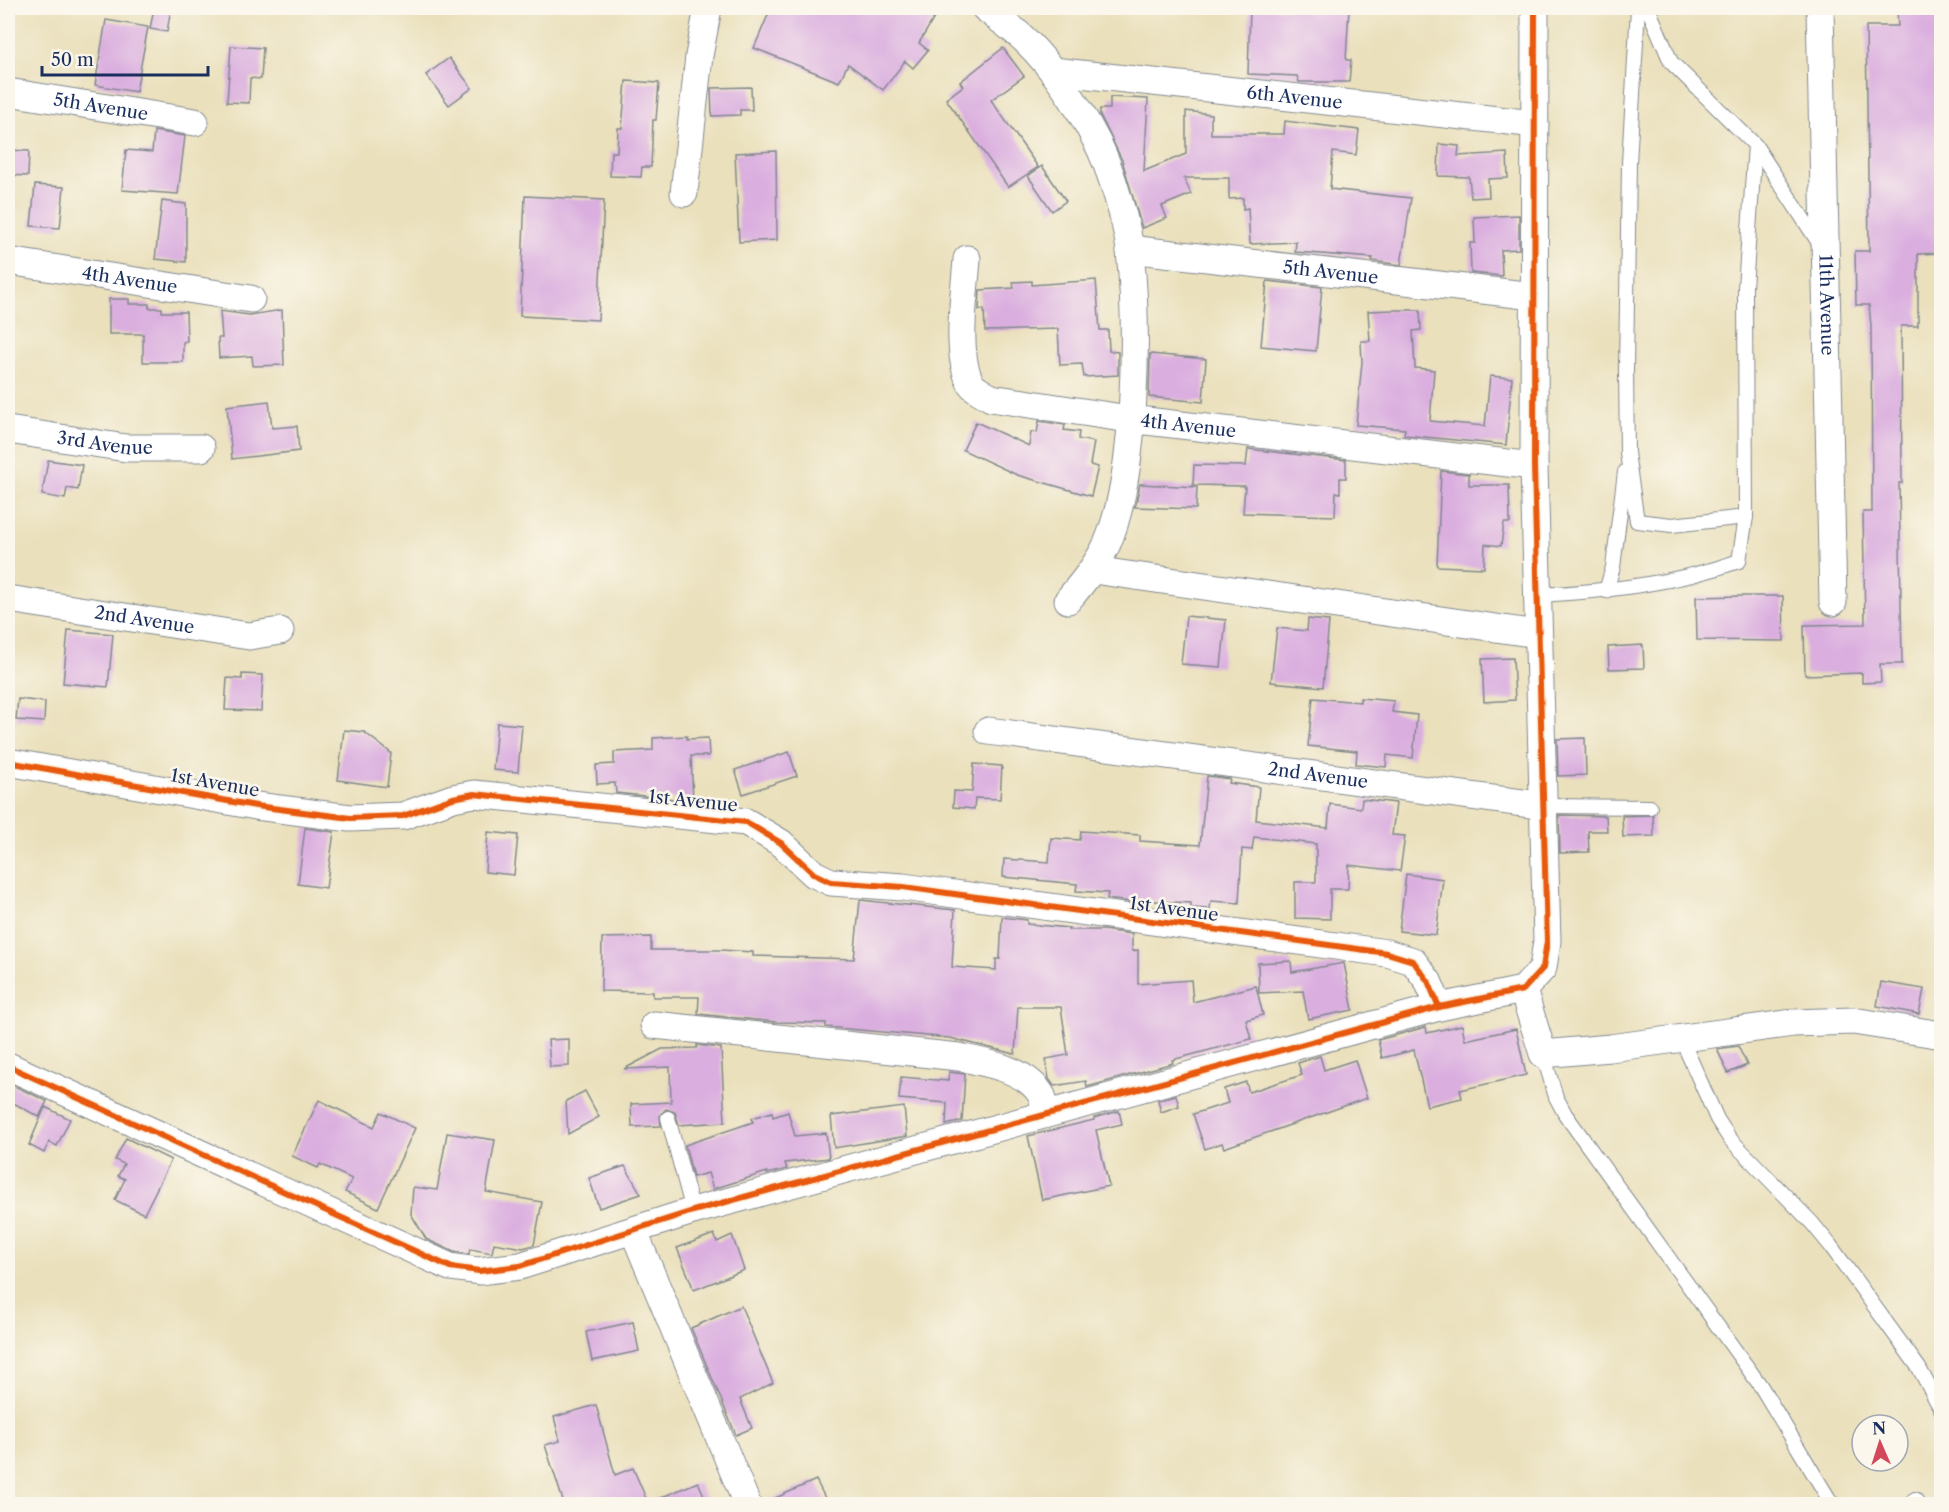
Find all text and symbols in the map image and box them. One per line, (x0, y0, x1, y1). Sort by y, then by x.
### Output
scale bar (42, 39, 208, 77)
text: 50 m (51, 49, 94, 71)
street label: 6th Avenue (1245, 81, 1344, 114)
street label: 5th Avenue (52, 88, 150, 125)
street label: 11th Avenue (1814, 254, 1839, 356)
street label: 5th Avenue (1282, 256, 1379, 289)
street label: 4th Avenue (80, 262, 179, 298)
street label: 4th Avenue (1139, 409, 1237, 442)
street label: 3rd Avenue (56, 427, 153, 460)
street label: 2nd Avenue (93, 601, 196, 638)
street label: 2nd Avenue (1267, 758, 1369, 793)
street label: 1st Avenue (169, 764, 261, 802)
street label: 1st Avenue (647, 785, 739, 817)
street label: 1st Avenue (1128, 892, 1220, 926)
north arrow (1850, 1413, 1910, 1473)
text: N (1872, 1418, 1887, 1438)

